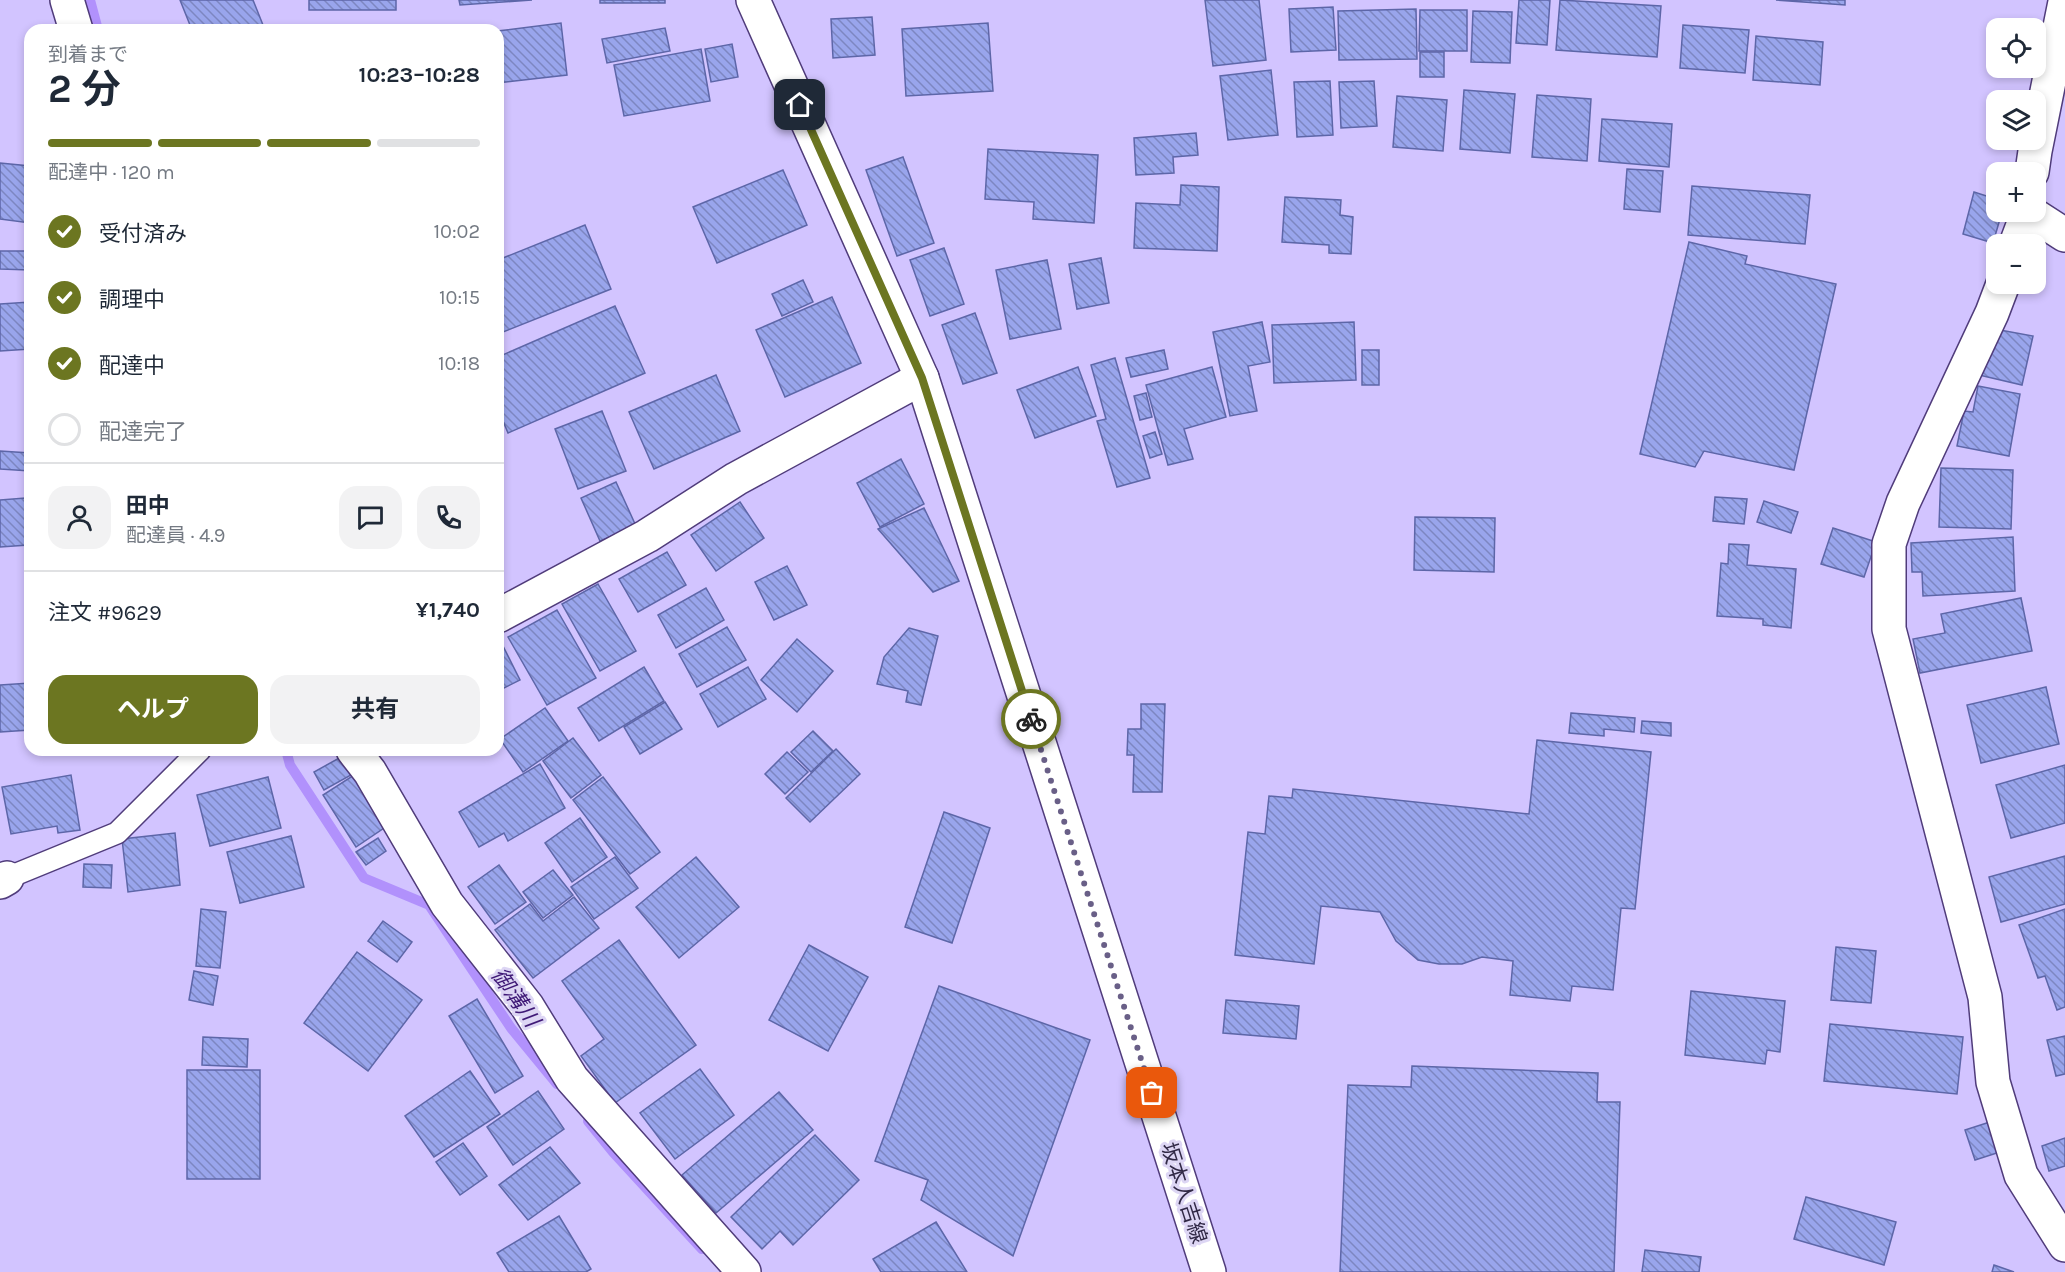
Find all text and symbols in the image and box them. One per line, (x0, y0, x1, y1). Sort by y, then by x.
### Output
map controls (1986, 18, 2046, 294)
button: locate (1986, 18, 2046, 78)
text: 到着まで (48, 43, 128, 66)
text: 10:23–10:28 (359, 62, 480, 88)
text: 2 分 (48, 66, 120, 112)
pin (774, 79, 825, 130)
icon: home (783, 88, 816, 121)
button: layers (1986, 90, 2046, 150)
text: 配達中 · 120 m (48, 161, 175, 184)
button: + (1986, 162, 2046, 222)
icon: check (48, 215, 81, 248)
text: 10:02 (433, 220, 480, 243)
text: 受付済み (99, 221, 187, 247)
button: − (1986, 234, 2046, 294)
icon: check (48, 281, 81, 314)
text: 10:15 (439, 286, 480, 309)
text: 調理中 (99, 287, 165, 313)
icon: check (48, 347, 81, 380)
text: 10:18 (438, 352, 480, 375)
text: 配達中 (99, 353, 165, 379)
text: 配達完了 (99, 419, 187, 445)
button: person (48, 486, 111, 549)
button: chat (339, 486, 402, 549)
button: phone (417, 486, 480, 549)
text: 田中 (126, 493, 170, 519)
text: 配達員 · 4.9 (126, 524, 225, 547)
text: ¥1,740 (416, 597, 480, 623)
text: 注文 #9629 (48, 600, 162, 626)
button: ヘルプ (48, 675, 258, 744)
button: 共有 (270, 675, 480, 744)
courier (1001, 689, 1061, 749)
icon: bike (1015, 703, 1048, 736)
water label: 御溝川 (486, 963, 546, 1034)
pin (1126, 1067, 1177, 1118)
icon: bag (1135, 1076, 1168, 1109)
street label: 坂本人吉線 (1156, 1139, 1212, 1247)

